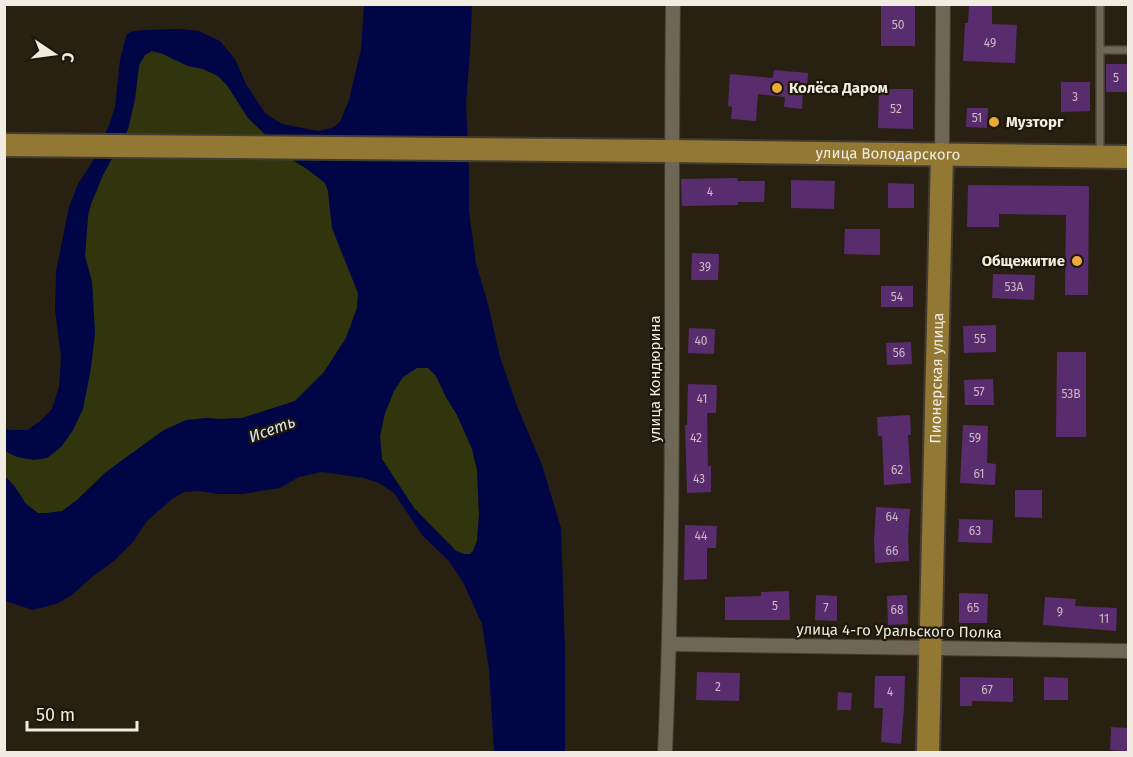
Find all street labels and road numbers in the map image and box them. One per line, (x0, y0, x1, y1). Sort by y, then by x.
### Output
street label: улица Володарского (815, 144, 960, 164)
street label: Пионерская улица (926, 312, 947, 444)
street label: улица Кондюрина (646, 315, 664, 443)
street label: улица 4-го Уральского Полка (796, 620, 1002, 642)

